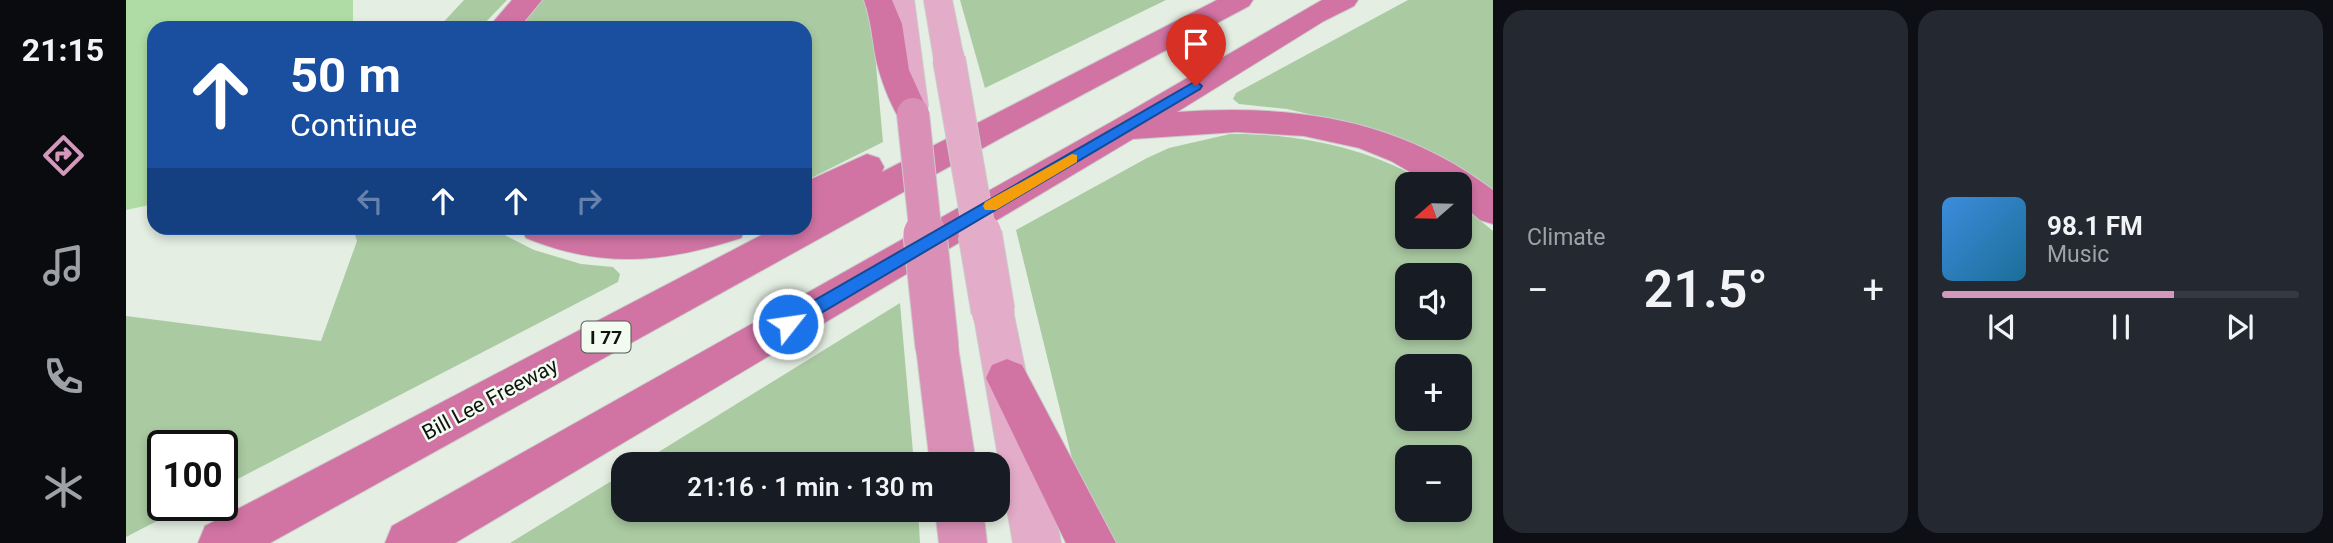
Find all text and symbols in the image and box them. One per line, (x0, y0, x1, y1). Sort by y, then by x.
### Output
pin (1166, 14, 1226, 86)
icon: arrive (1177, 25, 1215, 63)
text: 21:15 (22, 31, 104, 69)
text: 50 m (290, 47, 401, 104)
icon: ahead (175, 49, 266, 140)
text: Continue (290, 106, 417, 144)
icon: directions (39, 131, 88, 180)
north arrow (1395, 172, 1472, 248)
map controls (1395, 172, 1472, 522)
icon: left (351, 182, 389, 220)
icon: ahead (424, 182, 462, 220)
icon: ahead (497, 182, 535, 220)
icon: right (570, 182, 608, 220)
text: 98.1 FM (2047, 211, 2143, 241)
text: Climate (1527, 224, 1606, 251)
icon: music (39, 241, 88, 290)
text: Music (2047, 241, 2109, 268)
text: 21.5° (1644, 259, 1768, 320)
button: sound (1395, 263, 1472, 340)
text: − (1527, 268, 1549, 312)
text: + (1862, 268, 1884, 312)
position arrow (751, 287, 825, 361)
icon: previous (1983, 308, 2021, 346)
icon: pause (2102, 308, 2140, 346)
icon: next (2221, 308, 2259, 346)
road number: I 77 (582, 322, 630, 352)
icon: phone (39, 352, 88, 401)
street label: Bill Lee Freeway (418, 353, 562, 445)
button: + (1395, 354, 1472, 431)
speed limit sign: 100 (147, 430, 238, 521)
button: − (1395, 445, 1472, 522)
icon: climate (39, 463, 88, 512)
text: 21:16 · 1 min · 130 m (687, 472, 934, 502)

